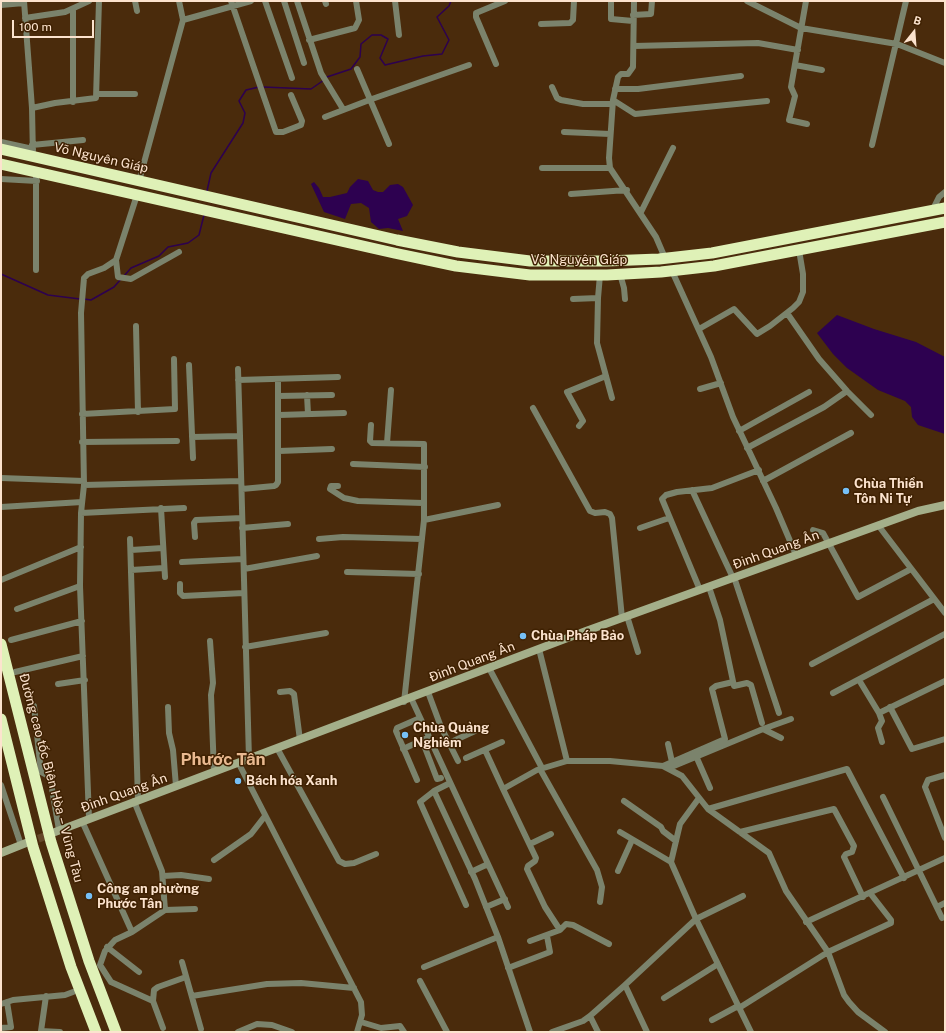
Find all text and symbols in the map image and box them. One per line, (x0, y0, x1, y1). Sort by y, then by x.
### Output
scale bar (14, 12, 96, 38)
north arrow (894, 12, 934, 52)
text: B (912, 14, 923, 27)
text: 100 m (19, 20, 52, 34)
street label: Võ Nguyên Giáp (52, 140, 150, 176)
street label: Võ Nguyên Giáp (531, 252, 627, 268)
place label: Chùa Thiền Tôn Ni Tự (854, 476, 923, 507)
marker: Chùa Thiền Tôn Ni Tự (841, 486, 851, 496)
street label: Đinh Quang Ân (731, 527, 821, 573)
place label: Chùa Pháp Bảo (531, 628, 624, 644)
marker: Chùa Pháp Bảo (518, 631, 528, 641)
street label: Đinh Quang Ân (427, 638, 517, 686)
street label: Đường cao tốc Biên Hòa – Vũng Tàu (16, 672, 86, 884)
place label: Chùa Quảng Nghiêm (413, 720, 489, 751)
marker: Chùa Quảng Nghiêm (400, 730, 410, 740)
district label: Phước Tân (180, 750, 266, 770)
street label: Đinh Quang Ân (79, 770, 169, 816)
place label: Bách hóa Xanh (246, 773, 337, 789)
marker: Bách hóa Xanh (233, 776, 243, 786)
place label: Công an phường Phước Tân (97, 881, 199, 912)
marker: Công an phường Phước Tân (84, 891, 94, 901)

